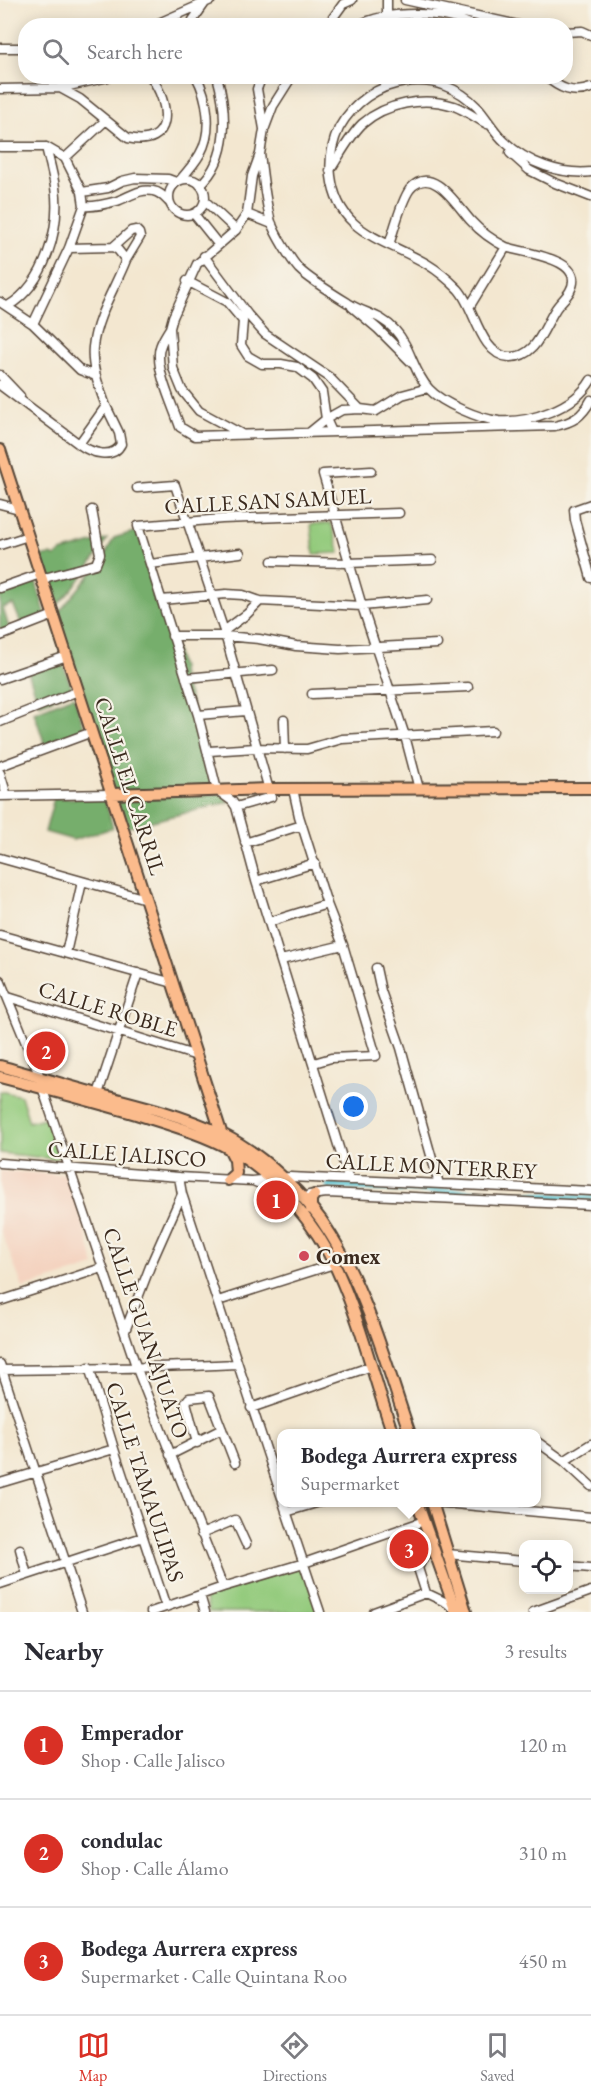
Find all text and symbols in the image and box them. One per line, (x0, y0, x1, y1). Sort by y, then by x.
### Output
search box (18, 18, 573, 84)
icon: search (39, 35, 72, 68)
text: Search here (87, 37, 182, 66)
street label: CALLE SAN SAMUEL (164, 481, 372, 521)
street label: CALLE EL CARRIL (88, 693, 173, 879)
street label: CALLE ROBLE (35, 974, 181, 1044)
pin: 2 (26, 1028, 66, 1074)
your location (339, 1092, 368, 1121)
street label: CALLE JALISCO (47, 1134, 207, 1174)
street label: CALLE MONTERREY (325, 1146, 538, 1186)
pin: 1 (256, 1178, 296, 1222)
street label: CALLE GUANAJUATO (96, 1224, 196, 1442)
place label: Comex (316, 1242, 380, 1271)
marker: Comex (297, 1249, 311, 1263)
street label: CALLE TAMAULIPAS (99, 1378, 191, 1586)
popup (277, 1429, 541, 1507)
text: Bodega Aurrera express (301, 1441, 517, 1470)
text: Supermarket (301, 1470, 399, 1496)
pin: 3 (390, 1526, 428, 1572)
map controls (519, 1540, 573, 1594)
button: locate (519, 1540, 573, 1594)
text: Nearby (24, 1634, 104, 1668)
text: 3 results (504, 1638, 567, 1664)
text: Emperador (81, 1718, 183, 1747)
text: 1 (38, 1732, 49, 1758)
text: 120 m (519, 1732, 567, 1758)
text: Shop · Calle Jalisco (81, 1747, 225, 1773)
text: condulac (81, 1826, 163, 1855)
text: 2 (38, 1840, 49, 1866)
text: 310 m (519, 1840, 567, 1866)
text: Shop · Calle Álamo (81, 1855, 229, 1881)
text: Bodega Aurrera express (81, 1934, 297, 1963)
text: 3 (38, 1948, 49, 1974)
text: 450 m (519, 1948, 567, 1974)
text: Supermarket · Calle Quintana Roo (81, 1963, 347, 1989)
tab: Map (77, 2029, 110, 2086)
tab: Directions (263, 2029, 327, 2086)
tab: Saved (480, 2029, 514, 2086)

